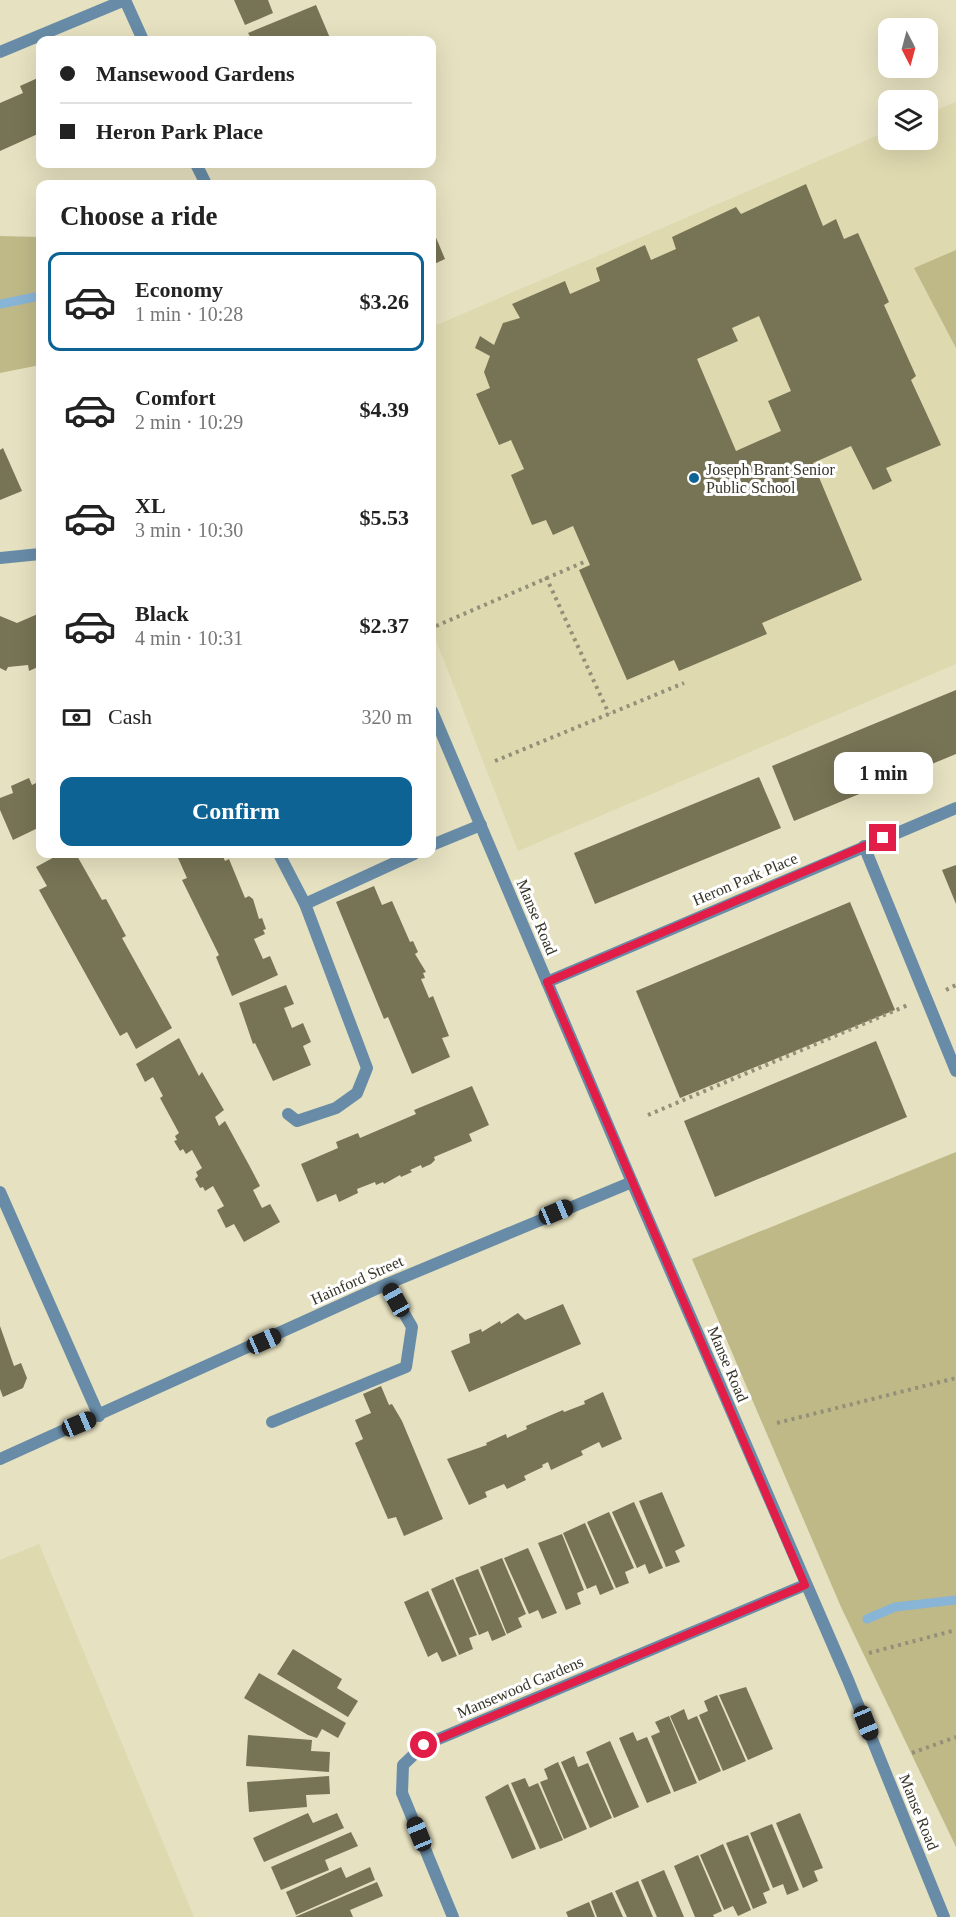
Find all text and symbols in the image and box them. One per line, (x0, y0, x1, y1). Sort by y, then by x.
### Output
north arrow (878, 18, 938, 78)
map controls (878, 18, 938, 150)
text: Mansewood Gardens (96, 61, 295, 86)
button: layers (878, 90, 938, 150)
text: Heron Park Place (96, 119, 263, 144)
text: Choose a ride (60, 201, 218, 231)
icon: car (63, 275, 117, 329)
text: Economy (135, 277, 223, 302)
text: $3.26 (360, 289, 409, 314)
text: 1 min · 10:28 (135, 303, 243, 325)
icon: car (63, 383, 117, 437)
text: Comfort (135, 385, 216, 410)
text: $4.39 (360, 397, 409, 422)
text: 2 min · 10:29 (135, 411, 243, 433)
place label: Joseph Brant Senior Public School (706, 461, 836, 496)
marker: Joseph Brant Senior Public School (687, 471, 701, 485)
icon: car (63, 491, 117, 545)
text: XL (135, 493, 166, 518)
text: $5.53 (360, 505, 409, 530)
text: 3 min · 10:30 (135, 519, 243, 541)
icon: car (63, 599, 117, 653)
text: Black (135, 601, 189, 626)
text: $2.37 (360, 613, 409, 638)
text: 4 min · 10:31 (135, 627, 243, 649)
icon: cash (60, 701, 93, 734)
text: Cash (108, 704, 152, 729)
text: 320 m (361, 706, 412, 728)
callout: 1 min (834, 751, 932, 793)
text: 1 min (859, 762, 908, 784)
button: Confirm (60, 777, 412, 846)
route end (869, 824, 896, 851)
street label: Heron Park Place (690, 849, 800, 909)
street label: Manse Road (513, 877, 561, 957)
car (536, 1197, 576, 1227)
street label: Hainford Street (308, 1252, 406, 1308)
car (379, 1280, 413, 1320)
street label: Manse Road (704, 1324, 752, 1404)
car (244, 1325, 284, 1357)
car (59, 1409, 99, 1439)
street label: Mansewood Gardens (454, 1653, 586, 1721)
car (851, 1703, 881, 1743)
route start (410, 1731, 437, 1758)
street label: Manse Road (896, 1772, 942, 1852)
car (404, 1814, 434, 1854)

